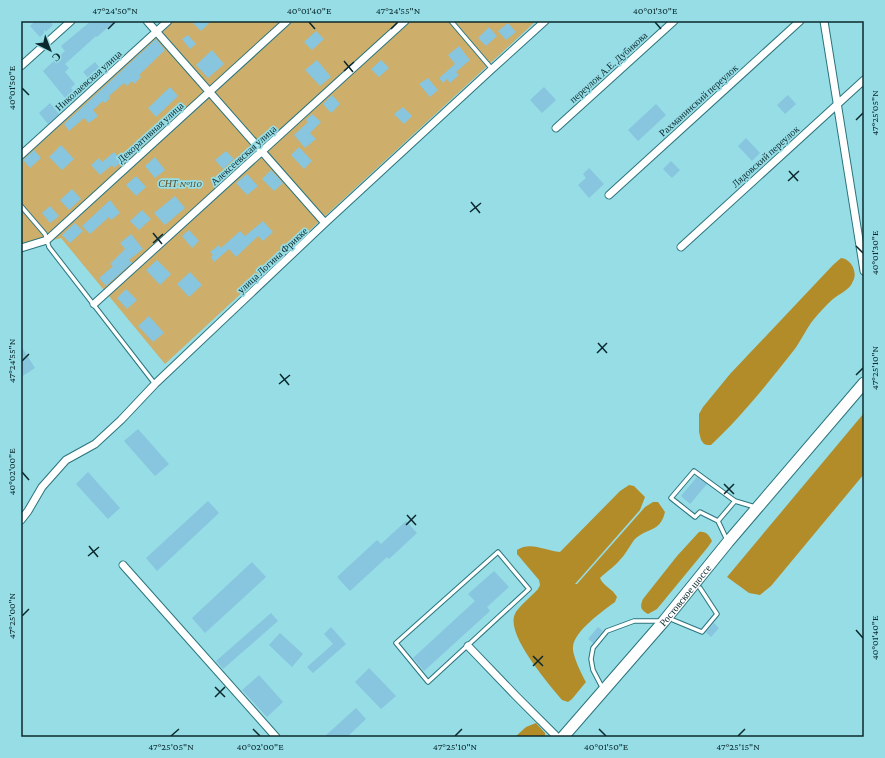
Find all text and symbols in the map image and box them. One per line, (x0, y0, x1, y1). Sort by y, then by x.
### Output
text: 47°24'50"N (92, 5, 138, 16)
text: 40°01'40"E (287, 5, 332, 16)
text: 47°24'55"N (376, 5, 421, 16)
text: 40°01'30"E (633, 5, 678, 16)
street label: переулок А.Е. Дубикова (567, 29, 650, 105)
north arrow (30, 30, 70, 70)
street label: Николаевская улица (53, 47, 124, 113)
text: С (50, 50, 64, 65)
street label: Рахманинский переулок (657, 62, 740, 139)
text: 40°01'50"E (6, 65, 17, 110)
text: 47°25'05"N (869, 90, 880, 136)
street label: Декоративная улица (115, 99, 186, 165)
street label: Алексеевская улица (208, 123, 279, 188)
street label: Лядовский переулок (730, 123, 801, 189)
park label: СНТ №110 (158, 178, 202, 189)
street label: улица Логина Фрикке (235, 225, 310, 296)
text: 40°01'30"E (869, 230, 880, 275)
text: 47°24'55"N (6, 338, 17, 383)
text: 47°25'10"N (869, 345, 880, 390)
text: 40°02'00"E (6, 448, 17, 496)
street label: Ростовское шоссе (657, 562, 714, 628)
text: 47°25'00"N (6, 592, 17, 639)
text: 40°01'40"E (869, 615, 880, 660)
text: 47°25'05"N (148, 741, 194, 752)
text: 40°02'00"E (236, 741, 284, 752)
text: 47°25'10"N (433, 741, 478, 752)
text: 40°01'50"E (584, 741, 629, 752)
text: 47°25'15"N (716, 741, 760, 752)

